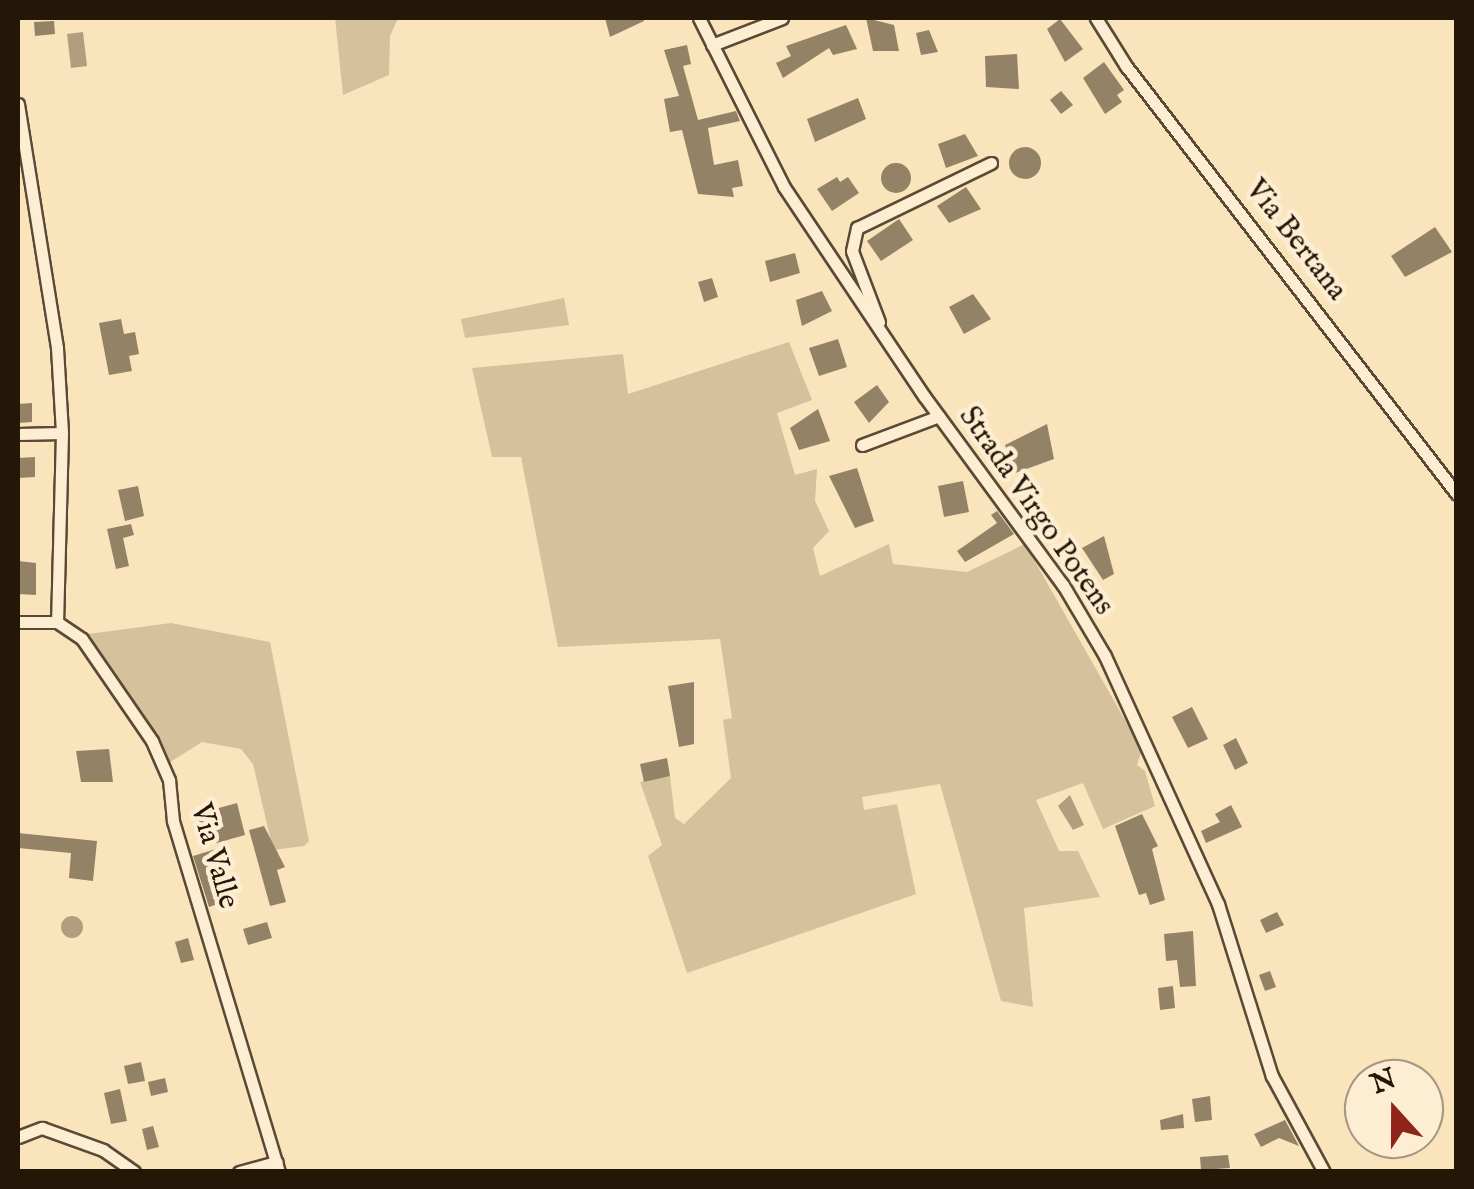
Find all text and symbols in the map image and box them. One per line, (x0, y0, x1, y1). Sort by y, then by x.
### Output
street label: Via Bertana (1237, 172, 1355, 308)
street label: Strada Virgo Potens (951, 400, 1121, 622)
street label: Via Valle (182, 799, 246, 913)
north arrow (1344, 1059, 1444, 1159)
text: N (1366, 1062, 1401, 1103)

